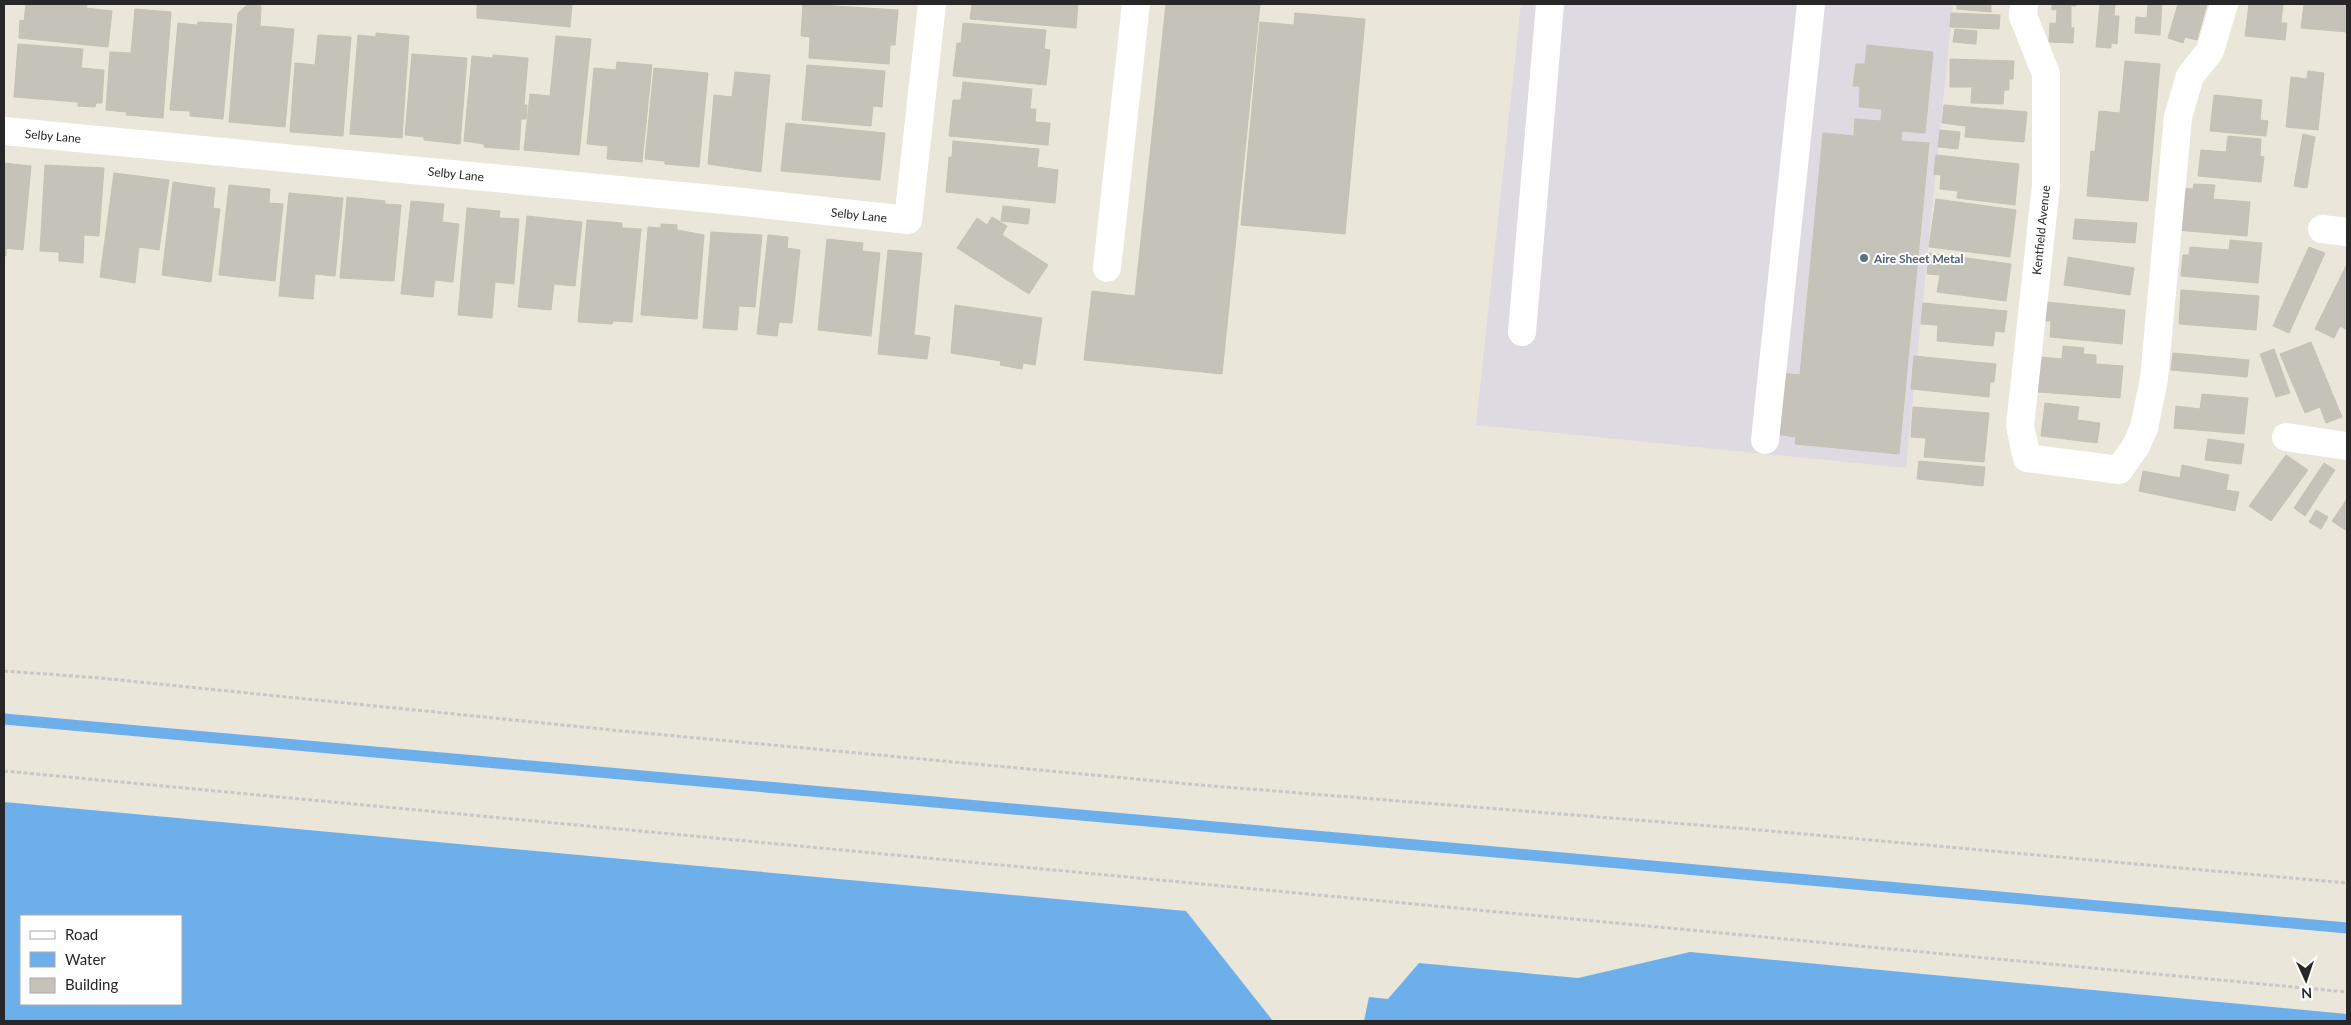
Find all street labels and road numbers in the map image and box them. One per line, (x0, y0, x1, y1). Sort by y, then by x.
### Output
street label: Selby Lane (24, 126, 82, 146)
street label: Selby Lane (427, 164, 485, 184)
street label: Kentfield Avenue (2029, 185, 2053, 275)
street label: Selby Lane (830, 205, 888, 225)

